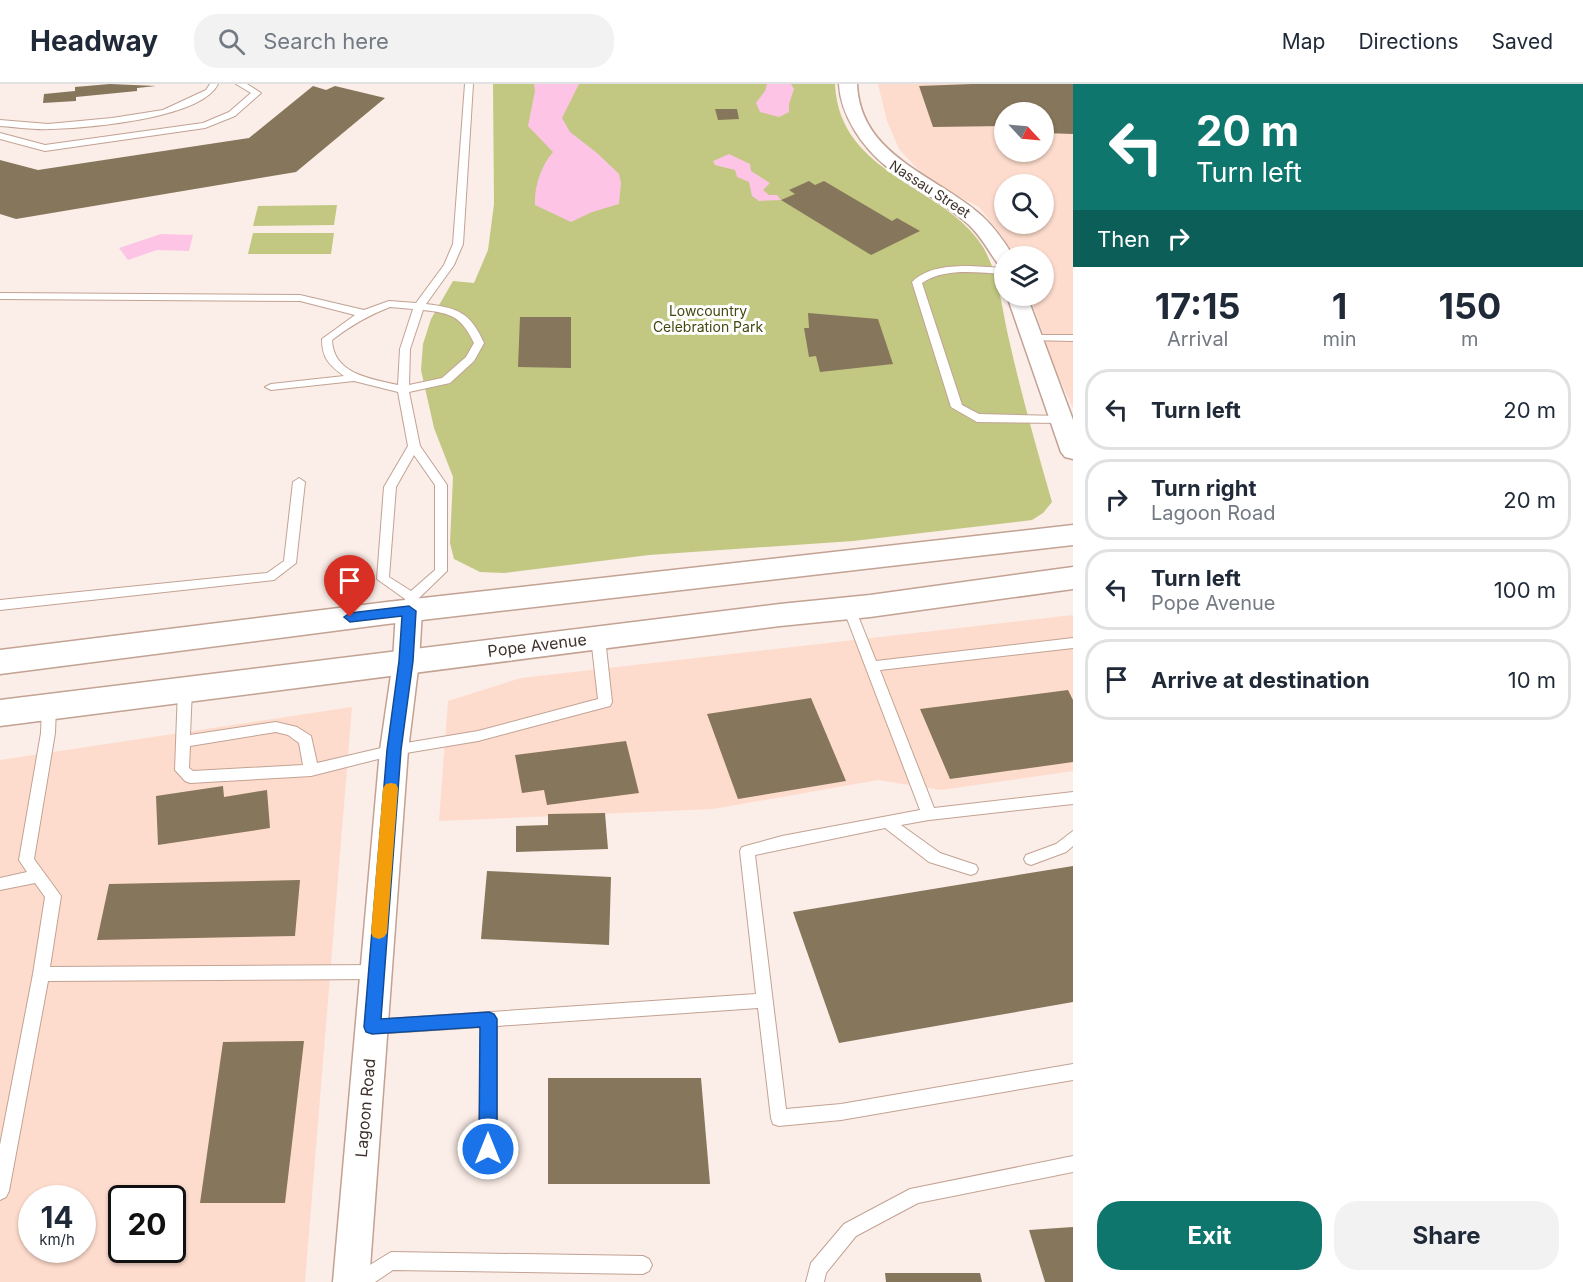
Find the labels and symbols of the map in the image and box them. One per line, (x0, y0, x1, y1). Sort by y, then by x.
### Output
north arrow (994, 102, 1054, 162)
street label: Nassau Street (887, 156, 974, 221)
park label: Lowcountry Celebration Park (653, 302, 763, 335)
pin (324, 555, 375, 617)
street label: Pope Avenue (486, 629, 588, 661)
street label: Lagoon Road (351, 1058, 379, 1158)
position arrow (456, 1117, 520, 1181)
speed limit sign: 20 (108, 1185, 186, 1263)

